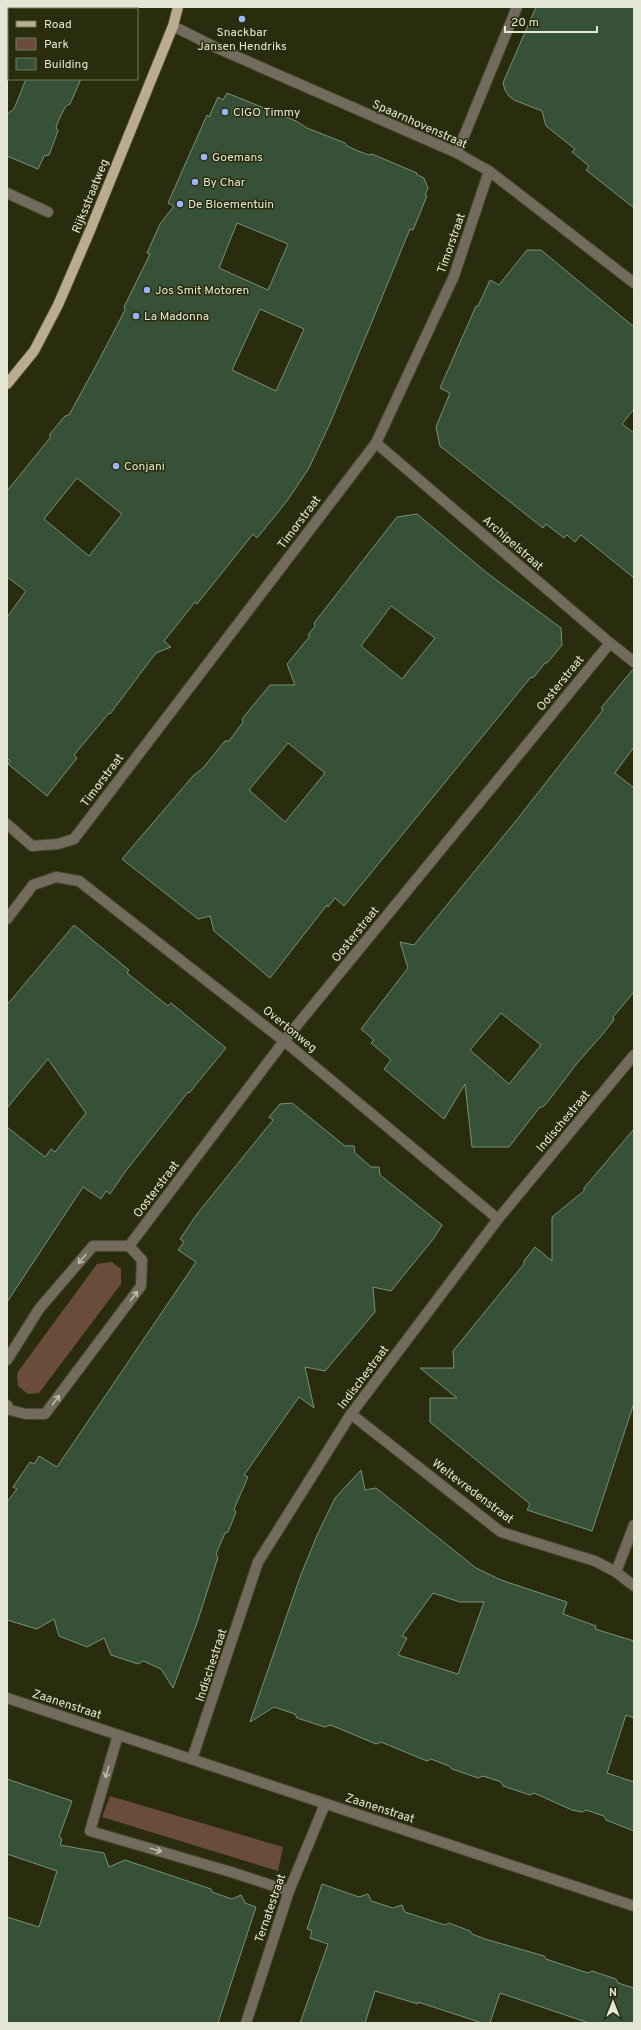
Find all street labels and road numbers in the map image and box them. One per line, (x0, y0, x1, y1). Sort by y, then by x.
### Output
street label: Spaarnhovenstraat (370, 97, 470, 153)
street label: Rijksstraatweg (69, 157, 113, 236)
street label: Timorstraat (434, 211, 470, 276)
street label: Timorstraat (275, 493, 325, 552)
street label: Archipelstraat (478, 513, 546, 575)
street label: Oosterstraat (533, 652, 588, 715)
street label: Timorstraat (78, 751, 128, 810)
street label: Oosterstraat (328, 903, 383, 966)
street label: Overtonweg (259, 1003, 320, 1057)
street label: Indischestraat (533, 1087, 594, 1156)
street label: Oosterstraat (130, 1158, 183, 1221)
street label: Indischestraat (335, 1342, 393, 1413)
street label: Weltevredenstraat (428, 1456, 517, 1528)
street label: Indischestraat (193, 1627, 231, 1704)
street label: Zaanenstraat (30, 1686, 103, 1724)
street label: Zaanenstraat (343, 1790, 416, 1828)
street label: Ternatestraat (252, 1872, 290, 1945)

